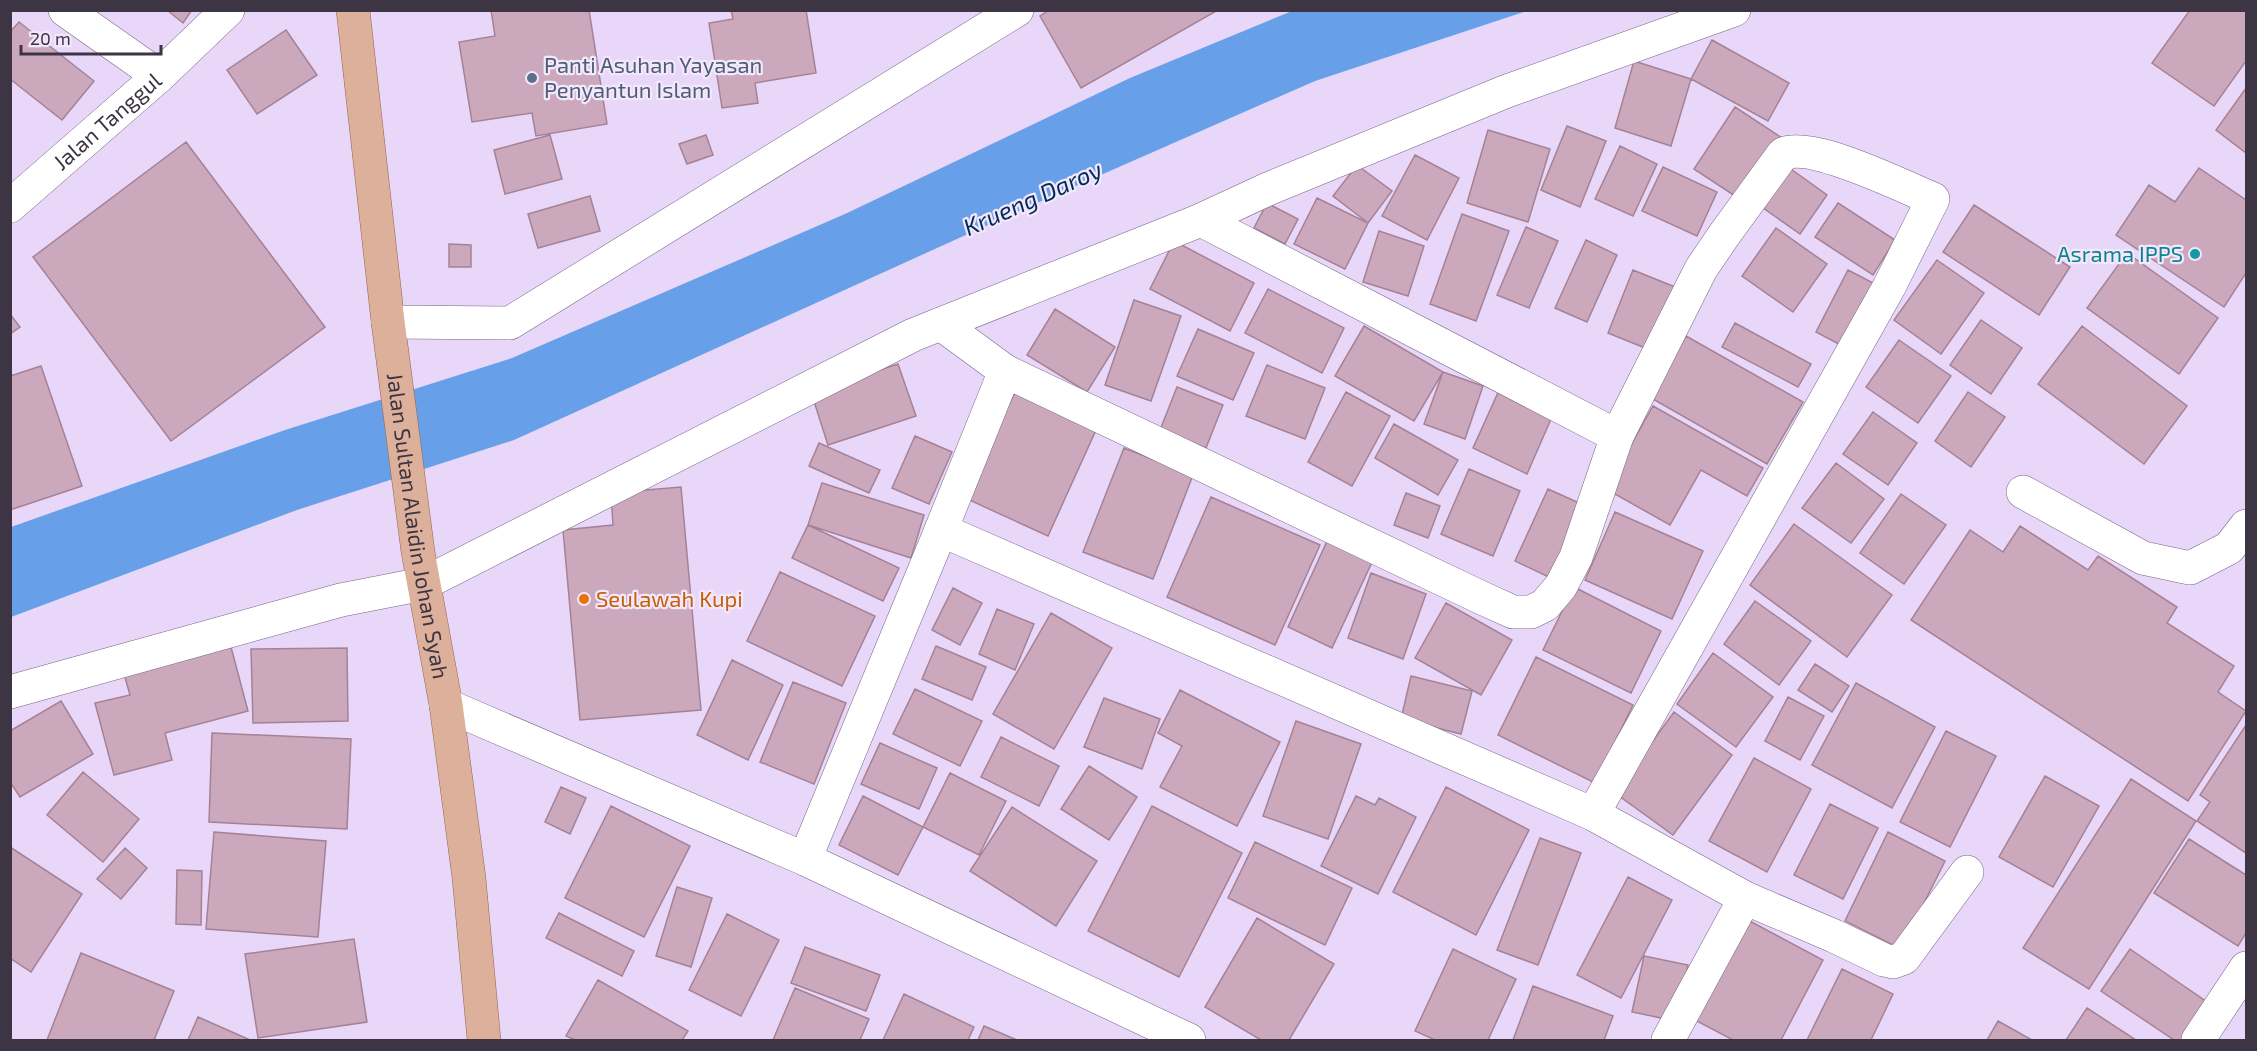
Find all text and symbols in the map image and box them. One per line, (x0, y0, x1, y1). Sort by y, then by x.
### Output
scale bar (21, 18, 160, 56)
text: 20 m (30, 27, 71, 49)
place label: Panti Asuhan Yayasan Penyantun Islam (544, 51, 762, 102)
street label: Jalan Tanggul (47, 66, 166, 174)
marker: Panti Asuhan Yayasan Penyantun Islam (525, 71, 539, 85)
water label: Krueng Daroy (959, 154, 1106, 241)
place label: Asrama IPPS (2057, 240, 2183, 266)
marker: Asrama IPPS (2188, 247, 2202, 261)
street label: Jalan Sultan Alaidin Johan Syah (383, 371, 455, 681)
place label: Seulawah Kupi (596, 585, 743, 611)
marker: Seulawah Kupi (577, 592, 591, 606)

